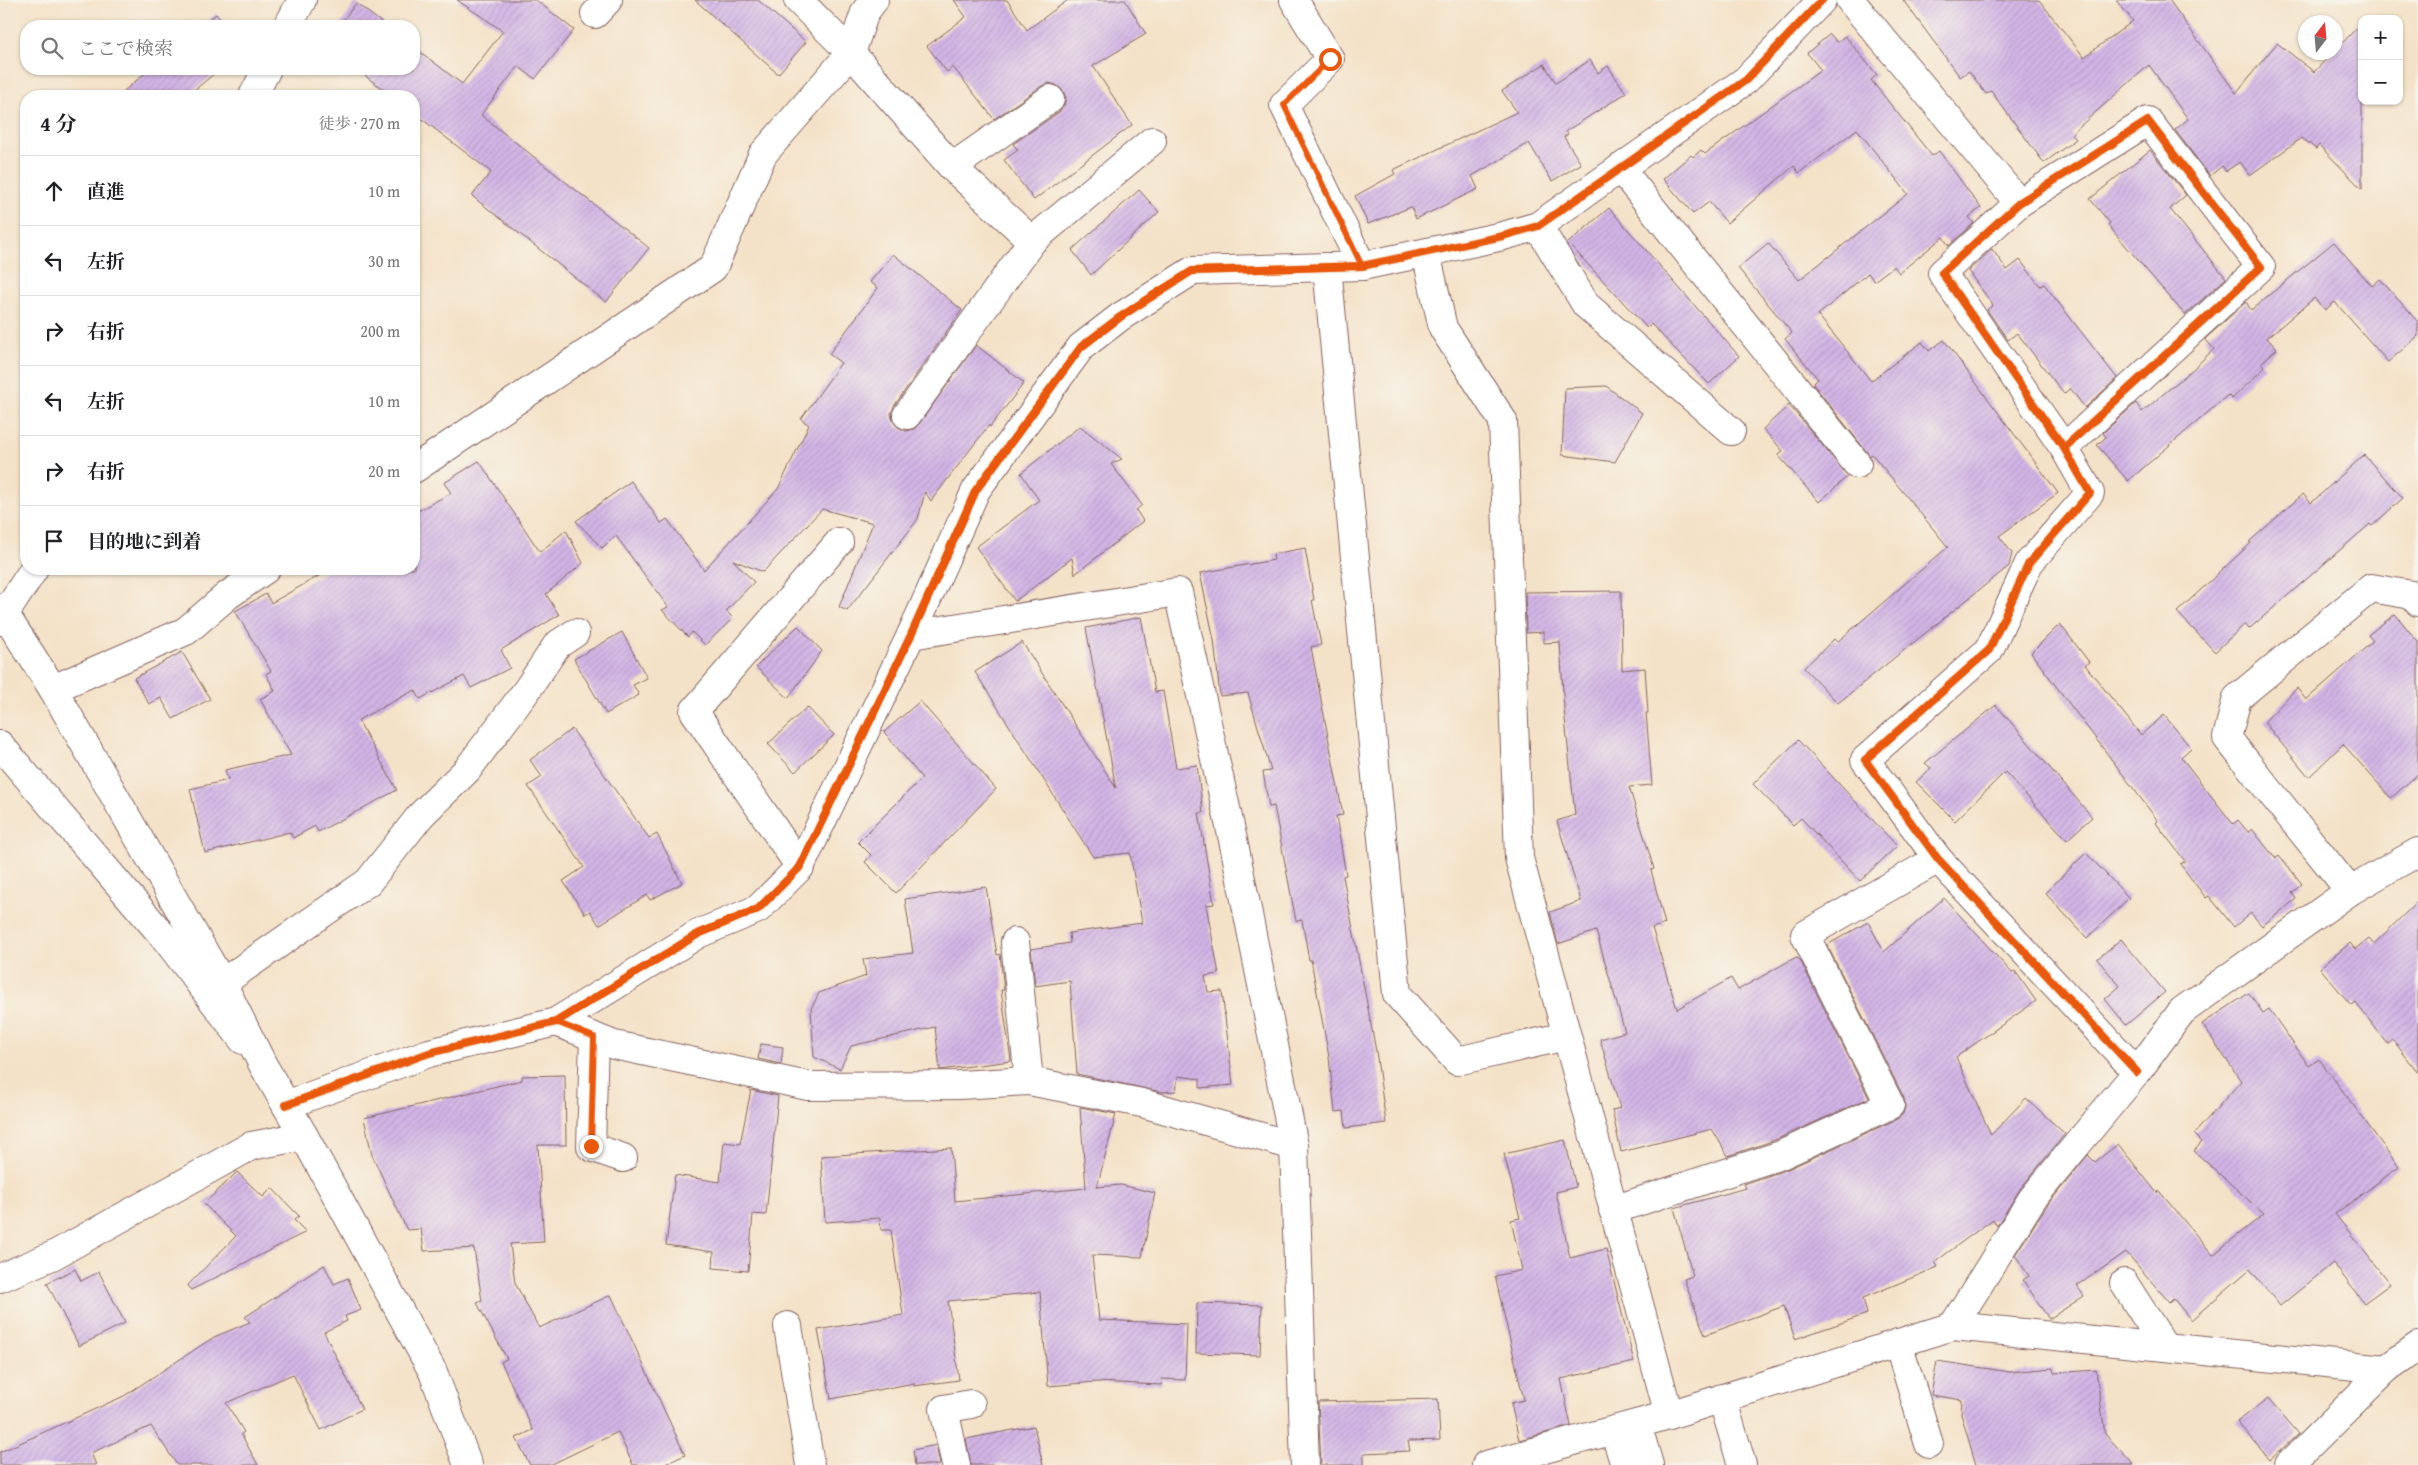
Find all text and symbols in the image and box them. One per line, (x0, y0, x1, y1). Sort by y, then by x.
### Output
north arrow (2298, 15, 2343, 60)
map controls (2358, 15, 2403, 105)
button: + (2358, 15, 2403, 60)
search box (20, 20, 420, 75)
icon: search (38, 34, 66, 62)
text: ここで検索 (78, 34, 173, 62)
route start (1319, 48, 1342, 71)
button: − (2358, 60, 2403, 105)
text: 4 分 (40, 108, 77, 139)
text: 徒歩 · 270 m (319, 111, 400, 135)
icon: ahead (40, 177, 68, 205)
text: 直進 (87, 177, 125, 205)
text: 10 m (368, 179, 400, 203)
icon: left (40, 247, 68, 275)
text: 左折 (87, 247, 125, 275)
text: 30 m (368, 249, 400, 273)
icon: right (40, 317, 68, 345)
text: 右折 (87, 317, 125, 345)
text: 200 m (360, 319, 400, 343)
icon: left (40, 387, 68, 415)
text: 左折 (87, 387, 125, 415)
text: 10 m (368, 389, 400, 413)
icon: right (40, 457, 68, 485)
text: 右折 (87, 457, 125, 485)
text: 20 m (368, 459, 400, 483)
icon: arrive (40, 527, 68, 555)
text: 目的地に到着 (87, 527, 201, 555)
route end (580, 1135, 603, 1158)

